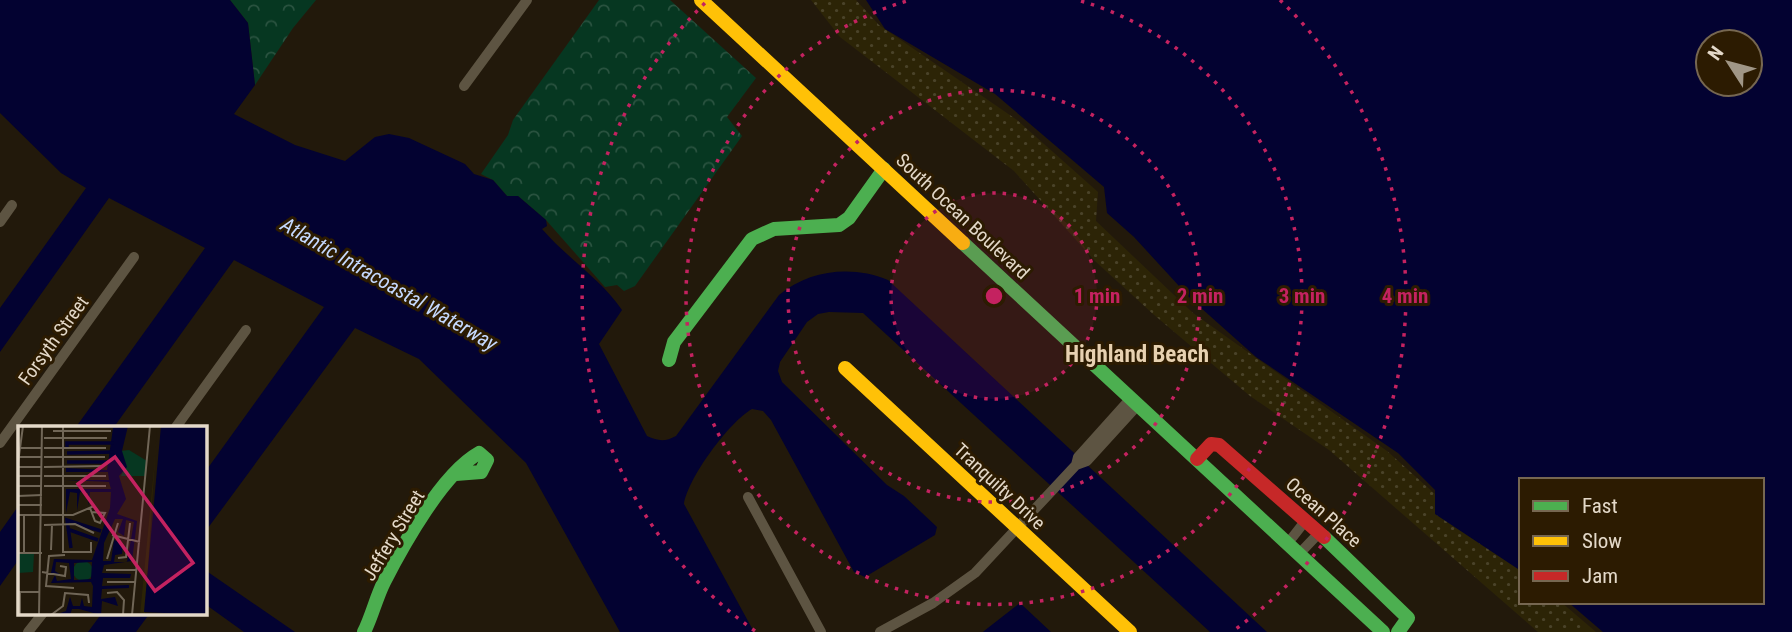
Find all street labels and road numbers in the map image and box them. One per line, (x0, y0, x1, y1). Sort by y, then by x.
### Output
street label: South Ocean Boulevard (891, 149, 1034, 284)
street label: Forsyth Street (13, 291, 93, 389)
street label: Tranquilty Drive (949, 438, 1050, 534)
street label: Ocean Place (1281, 473, 1366, 552)
street label: Jeffery Street (357, 486, 429, 585)

